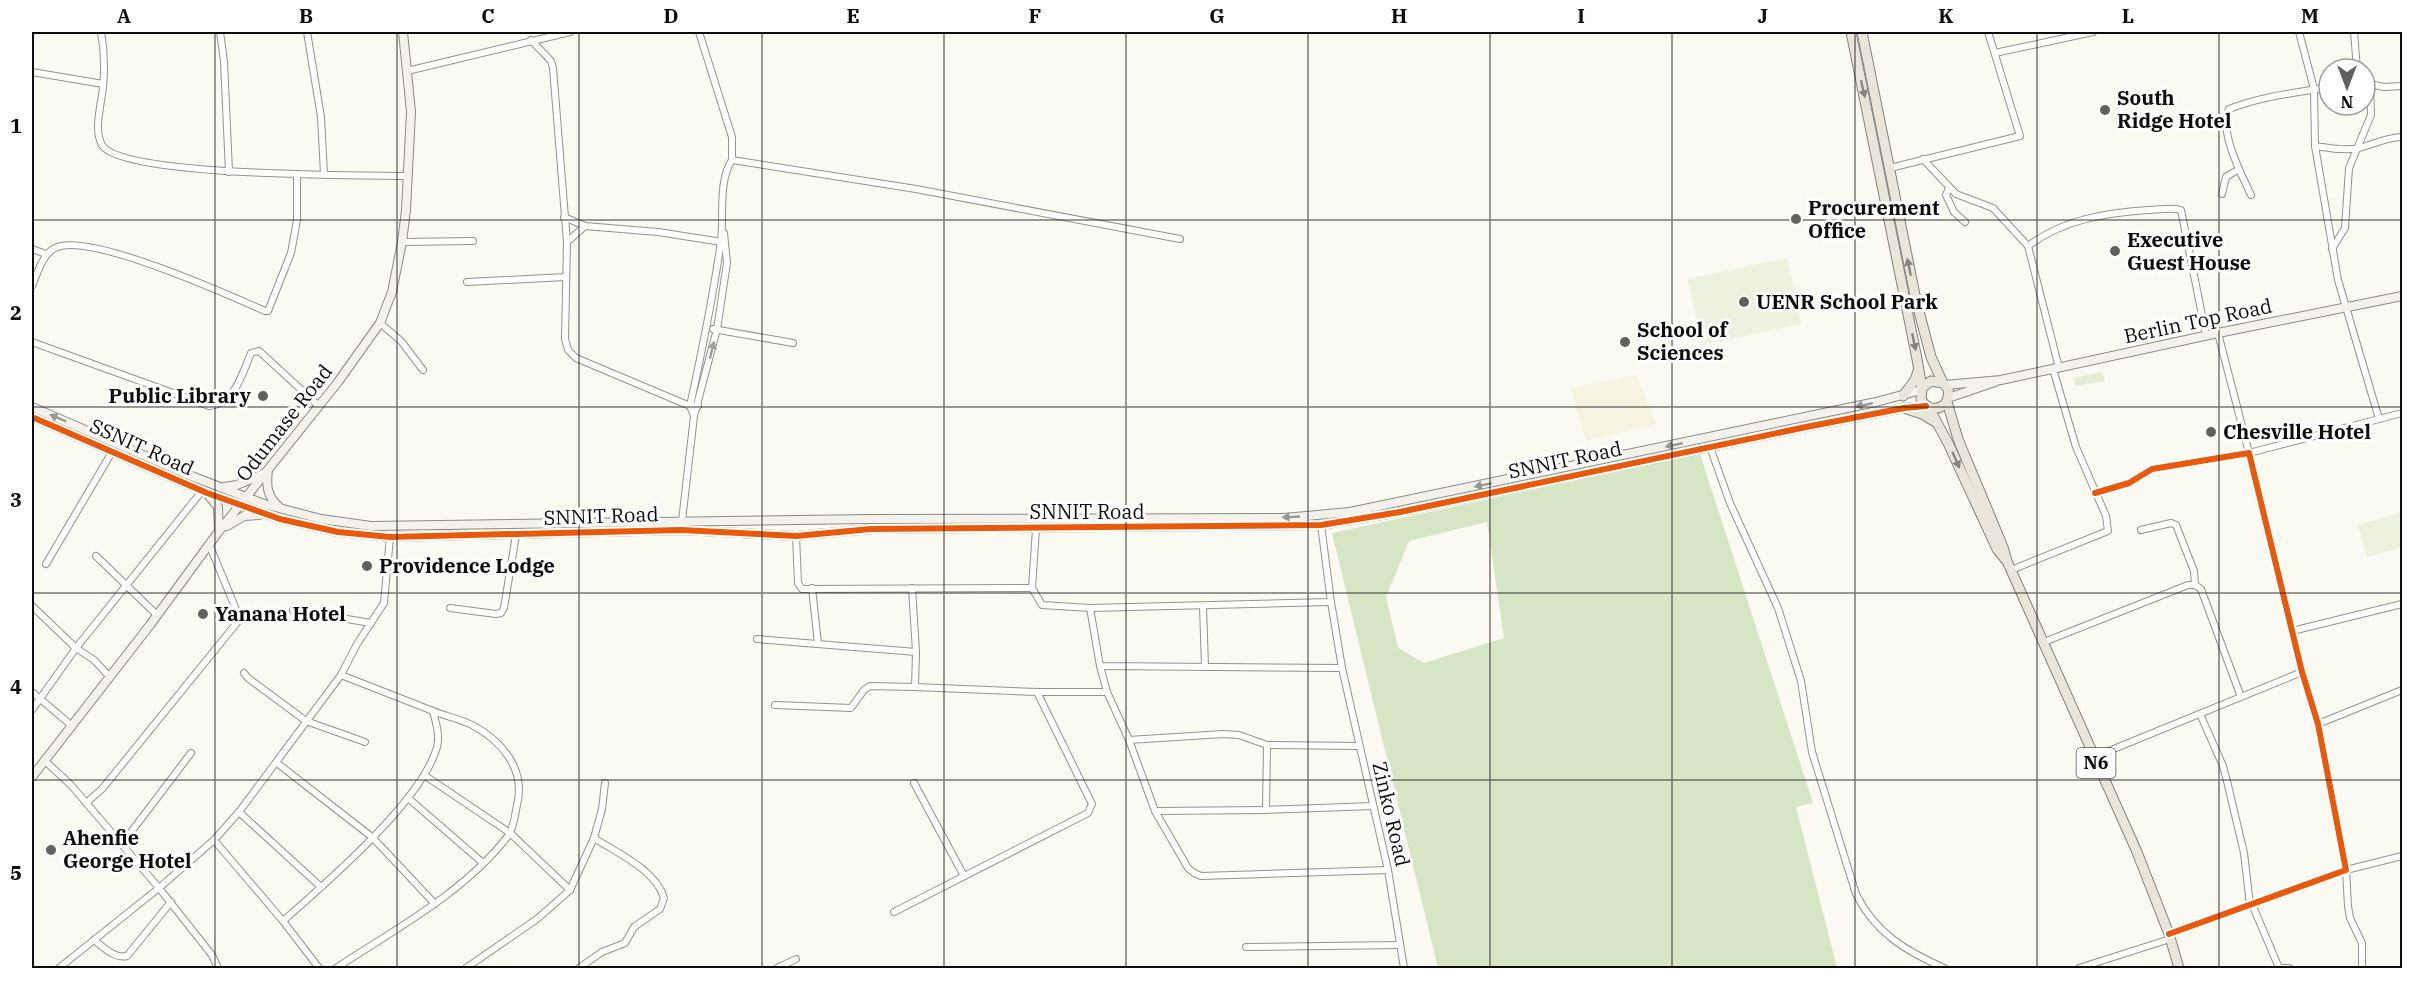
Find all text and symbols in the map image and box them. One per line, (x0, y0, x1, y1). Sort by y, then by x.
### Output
text: A (117, 2, 131, 29)
text: B (299, 2, 313, 29)
text: C (481, 2, 495, 29)
text: D (663, 2, 679, 29)
text: E (846, 2, 860, 29)
text: F (1029, 2, 1041, 29)
text: G (1209, 2, 1225, 29)
text: H (1391, 2, 1407, 29)
text: I (1577, 2, 1585, 29)
text: J (1758, 2, 1768, 29)
text: K (1938, 2, 1954, 29)
text: L (2122, 2, 2134, 29)
text: M (2301, 2, 2319, 29)
north arrow (2317, 57, 2377, 117)
one-way arrow (1858, 80, 1868, 98)
place label: South Ridge Hotel (2117, 84, 2231, 134)
text: N (2341, 92, 2353, 112)
marker: South Ridge Hotel (2098, 103, 2112, 117)
text: 1 (10, 112, 22, 139)
place label: Procurement Office (1808, 194, 1940, 244)
marker: Procurement Office (1789, 212, 1803, 226)
place label: Executive Guest House (2127, 226, 2251, 276)
marker: Executive Guest House (2108, 244, 2122, 258)
one-way arrow (1904, 257, 1913, 276)
place label: UENR School Park (1756, 288, 1938, 315)
street label: Berlin Top Road (2121, 292, 2274, 349)
marker: UENR School Park (1737, 295, 1751, 309)
text: 2 (10, 299, 22, 326)
place label: School of Sciences (1637, 316, 1730, 366)
one-way arrow (1909, 332, 1919, 351)
marker: School of Sciences (1618, 335, 1632, 349)
one-way arrow (707, 340, 717, 359)
street label: Odumase Road (229, 359, 338, 487)
place label: Public Library (109, 382, 252, 409)
marker: Public Library (256, 389, 270, 403)
one-way arrow (1855, 401, 1874, 410)
street label: SSNIT Road (86, 412, 199, 482)
one-way arrow (48, 413, 66, 423)
place label: Chesville Hotel (2223, 418, 2371, 445)
marker: Chesville Hotel (2204, 425, 2218, 439)
street label: SNNIT Road (1506, 434, 1624, 485)
one-way arrow (1664, 440, 1683, 450)
one-way arrow (1951, 451, 1961, 469)
one-way arrow (1473, 480, 1492, 490)
text: 3 (10, 486, 22, 513)
street label: SNNIT Road (1029, 498, 1145, 525)
street label: SNNIT Road (543, 500, 659, 531)
one-way arrow (1281, 513, 1300, 522)
place label: Providence Lodge (379, 552, 555, 579)
marker: Providence Lodge (360, 559, 374, 573)
place label: Yanana Hotel (215, 600, 346, 627)
marker: Yanana Hotel (196, 607, 210, 621)
text: 4 (10, 673, 22, 700)
road number: N6 (2076, 748, 2116, 778)
street label: Zinko Road (1366, 759, 1417, 869)
place label: Ahenfie George Hotel (63, 824, 192, 874)
marker: Ahenfie George Hotel (44, 843, 58, 857)
text: 5 (10, 859, 22, 886)

